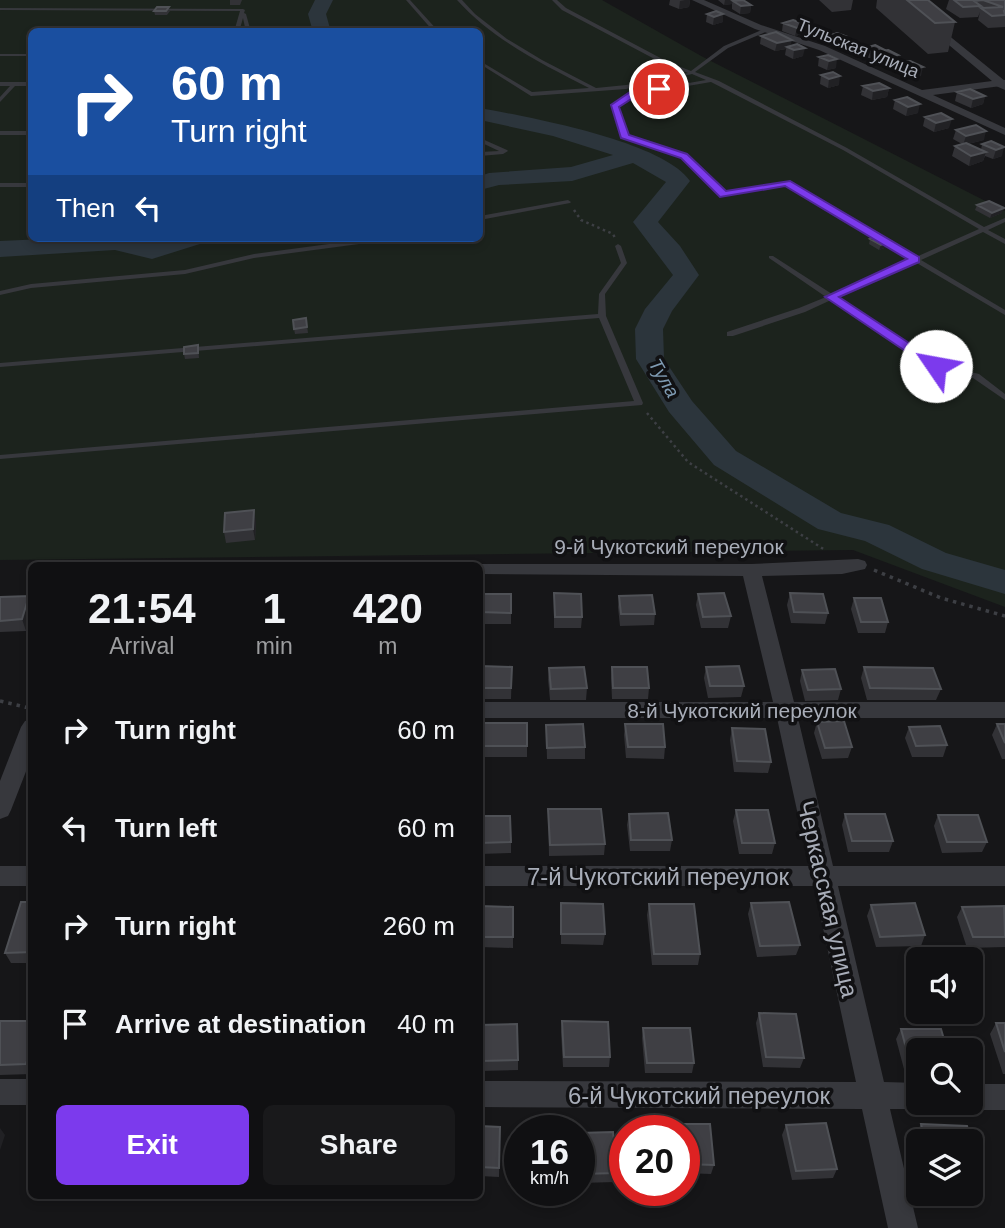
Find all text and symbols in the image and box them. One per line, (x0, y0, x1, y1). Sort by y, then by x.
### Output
street label: Тульская улица (794, 14, 923, 82)
icon: right (56, 56, 147, 147)
text: 60 m (171, 56, 283, 110)
pin (629, 59, 689, 119)
icon: arrive (640, 70, 678, 108)
text: Turn right (171, 113, 307, 149)
icon: left (129, 189, 167, 227)
text: Then (56, 193, 115, 223)
position arrow (899, 329, 973, 403)
water label: Тула (645, 355, 683, 401)
street label: 9-й Чукотский переулок (554, 535, 784, 558)
text: 21:54 (88, 585, 196, 632)
text: 1 (262, 585, 286, 632)
text: 420 (353, 585, 423, 632)
text: Arrival (109, 633, 174, 659)
text: min (256, 633, 293, 659)
text: m (378, 633, 397, 659)
street label: 8-й Чукотский переулок (627, 699, 857, 722)
icon: right (56, 711, 94, 749)
text: Turn right (115, 715, 236, 745)
text: 60 m (397, 715, 455, 745)
street label: Черкасская улица (792, 798, 864, 1001)
icon: left (56, 809, 94, 847)
text: Turn left (115, 813, 217, 843)
text: 60 m (397, 813, 455, 843)
street label: 7-й Чукотский переулок (527, 863, 790, 890)
icon: right (56, 907, 94, 945)
text: Turn right (115, 911, 236, 941)
text: 260 m (383, 911, 455, 941)
map controls (906, 947, 983, 1206)
button: sound (906, 947, 983, 1024)
icon: arrive (56, 1005, 94, 1043)
text: Arrive at destination (115, 1009, 366, 1039)
text: 40 m (397, 1009, 455, 1039)
button: search (906, 1038, 983, 1115)
street label: 6-й Чукотский переулок (568, 1082, 831, 1109)
button: Exit (56, 1105, 249, 1185)
button: Share (263, 1105, 455, 1185)
speed limit sign: 20 (609, 1115, 700, 1206)
button: layers (906, 1129, 983, 1206)
text: 16 (530, 1132, 569, 1171)
text: km/h (530, 1168, 569, 1188)

